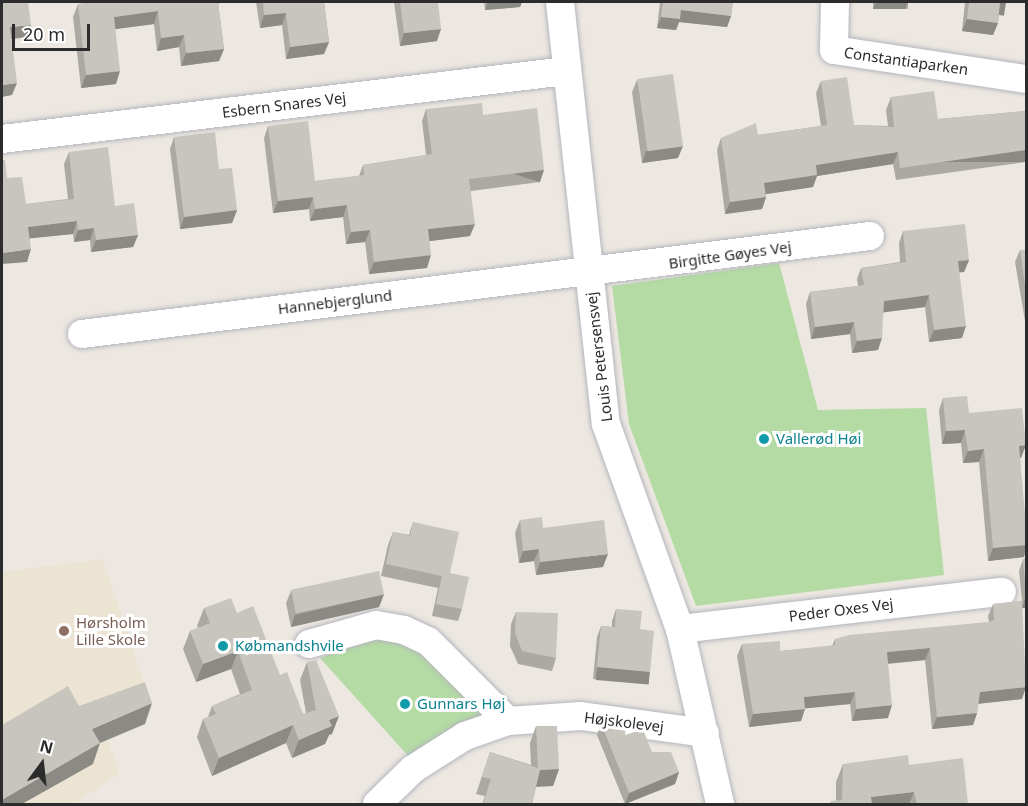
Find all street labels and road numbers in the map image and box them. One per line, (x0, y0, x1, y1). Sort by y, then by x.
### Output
street label: Constantiaparken (843, 43, 969, 79)
street label: Esbern Snares Vej (221, 88, 347, 122)
street label: Birgitte Gøyes Vej (667, 237, 793, 273)
street label: Hannebjerglund (277, 286, 393, 318)
street label: Louis Petersensvej (582, 291, 616, 423)
street label: Peder Oxes Vej (788, 595, 894, 625)
street label: Højskolevej (583, 708, 665, 736)

